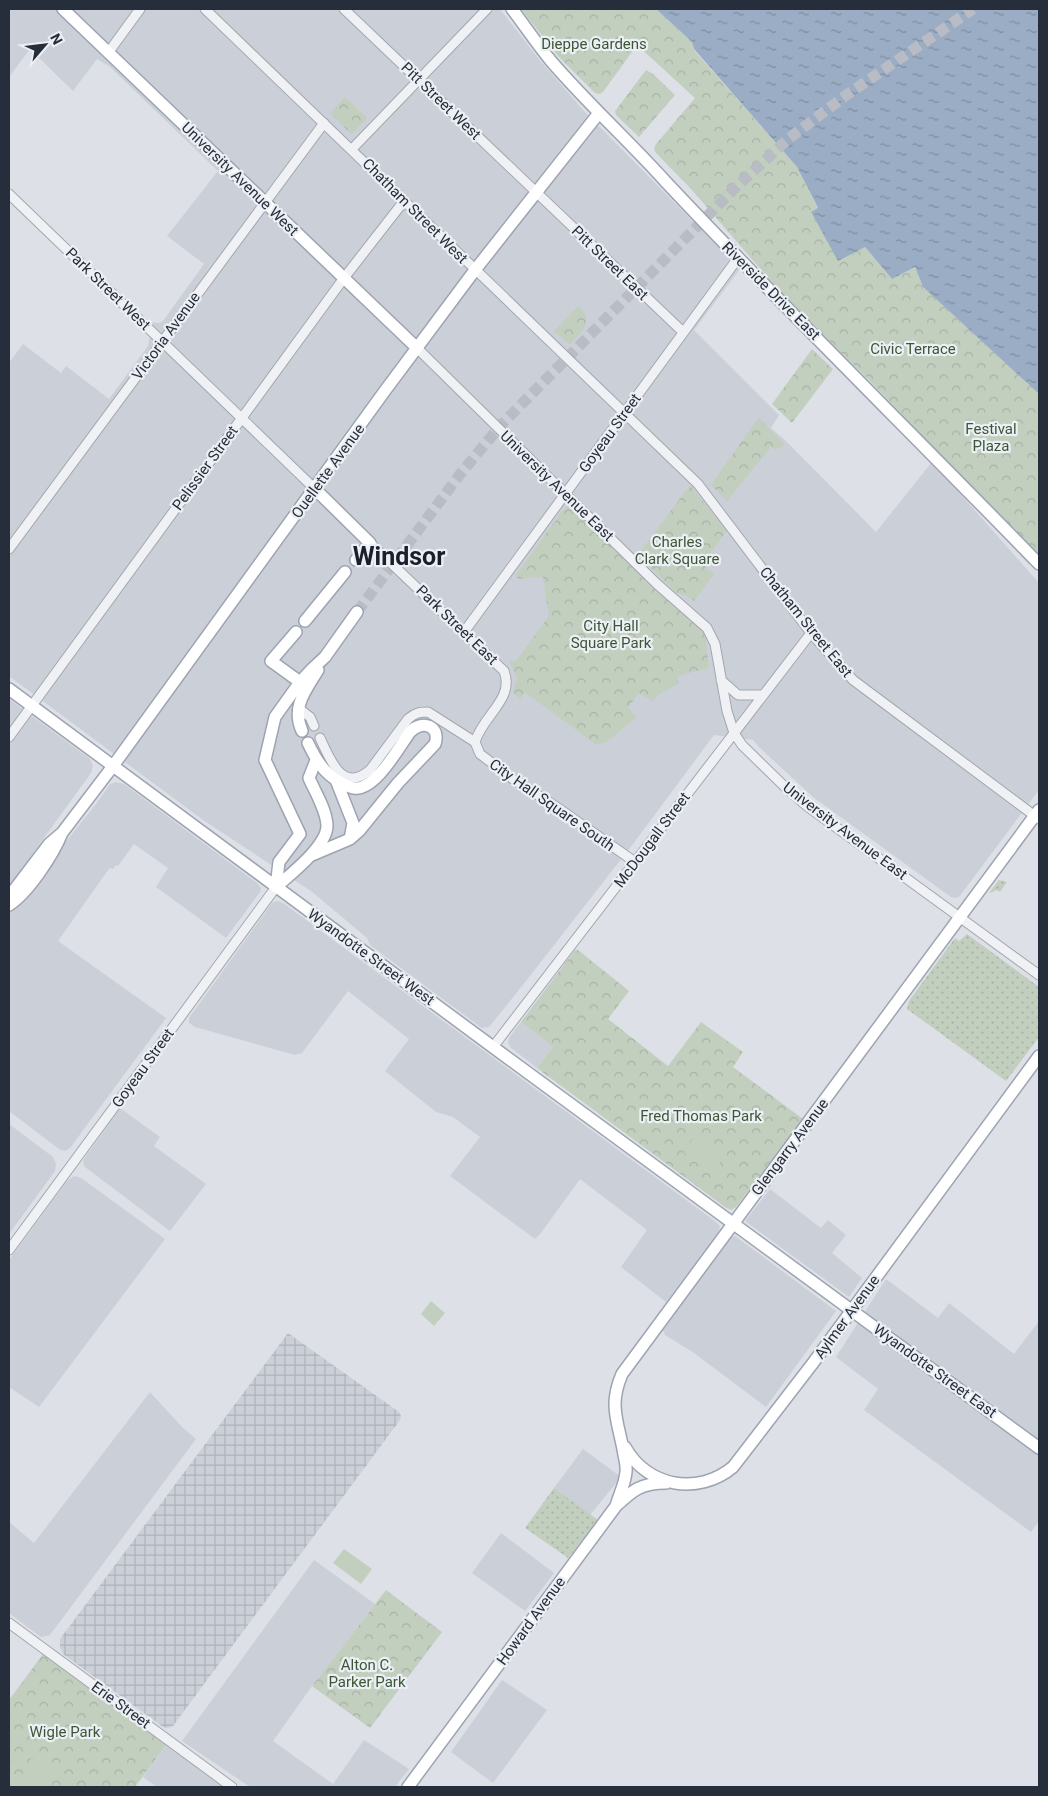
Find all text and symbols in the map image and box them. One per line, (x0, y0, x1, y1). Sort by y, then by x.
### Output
north arrow (20, 20, 70, 70)
text: N (47, 31, 66, 47)
park label: Dieppe Gardens (541, 35, 647, 53)
street label: Pitt Street West (397, 59, 485, 144)
street label: University Avenue West (178, 119, 302, 240)
street label: Chatham Street West (359, 155, 471, 267)
street label: Pitt Street East (568, 222, 652, 304)
street label: Riverside Drive East (718, 238, 824, 344)
street label: Park Street West (62, 244, 154, 334)
street label: Victoria Avenue (128, 289, 204, 383)
park label: Civic Terrace (870, 340, 956, 358)
street label: Goyeau Street (575, 390, 645, 476)
street label: Ouellette Avenue (288, 420, 368, 522)
park label: Festival Plaza (965, 420, 1017, 455)
street label: Pelissier Street (168, 422, 242, 514)
street label: University Avenue East (496, 427, 618, 545)
park label: Charles Clark Square (635, 533, 719, 568)
district label: Windsor (353, 542, 445, 571)
street label: Chatham Street East (756, 563, 856, 681)
street label: Park Street East (412, 582, 502, 669)
park label: City Hall Square Park (571, 617, 652, 652)
street label: City Hall Square South (486, 755, 618, 855)
street label: University Avenue East (779, 778, 911, 884)
street label: McDougall Street (610, 789, 694, 891)
street label: Wyandotte Street West (304, 905, 438, 1009)
street label: Goyeau Street (108, 1025, 178, 1111)
street label: Glengarry Avenue (748, 1095, 832, 1199)
park label: Fred Thomas Park (640, 1107, 762, 1125)
street label: Aylmer Avenue (811, 1272, 883, 1362)
street label: Wyandotte Street East (870, 1320, 1000, 1422)
street label: Howard Avenue (493, 1573, 569, 1669)
park label: Alton C. Parker Park (328, 1656, 406, 1691)
street label: Erie Street (88, 1678, 154, 1732)
park label: Wigle Park (30, 1723, 101, 1741)

